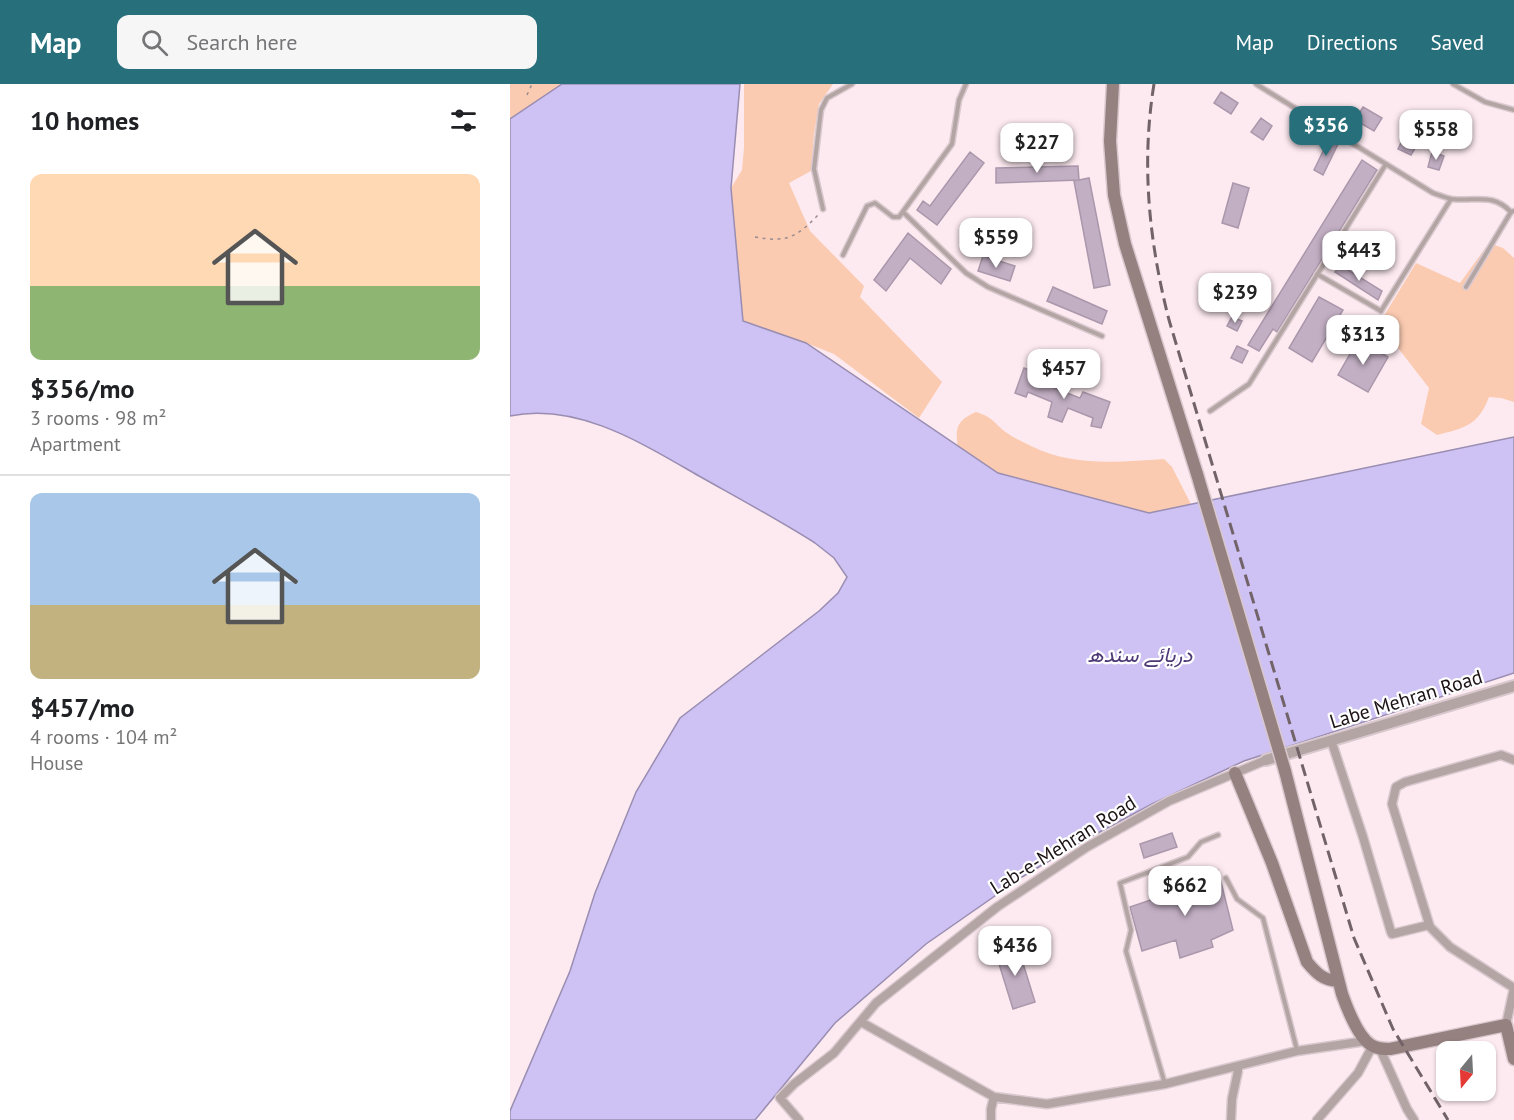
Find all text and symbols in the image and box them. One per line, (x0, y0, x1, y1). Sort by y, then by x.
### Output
search box (117, 15, 537, 69)
text: Map (30, 24, 81, 61)
icon: search (138, 26, 171, 59)
text: Search here (186, 28, 297, 56)
text: Map (1235, 29, 1274, 56)
text: Directions (1307, 29, 1398, 56)
text: Saved (1431, 29, 1484, 56)
text: 10 homes (30, 104, 139, 137)
icon: filters (447, 104, 480, 137)
pin: $356 (1290, 106, 1362, 157)
pin: $558 (1400, 110, 1472, 161)
text: $356 (1303, 112, 1349, 138)
text: $558 (1413, 116, 1459, 142)
pin: $227 (1001, 123, 1073, 174)
text: $227 (1014, 129, 1060, 155)
icon: home (201, 213, 309, 321)
pin: $559 (960, 218, 1032, 269)
text: $559 (973, 224, 1019, 250)
pin: $443 (1323, 231, 1395, 282)
text: $443 (1336, 237, 1382, 263)
pin: $239 (1199, 273, 1271, 324)
text: $239 (1212, 279, 1258, 305)
pin: $313 (1327, 315, 1399, 366)
text: $313 (1340, 321, 1386, 347)
pin: $457 (1028, 349, 1100, 400)
text: $457 (1041, 355, 1087, 381)
text: $356/mo (30, 372, 134, 405)
text: 3 rooms · 98 m² (30, 405, 166, 431)
text: Apartment (30, 431, 121, 457)
icon: home (201, 532, 309, 640)
water label: دریائے سندھ (1088, 641, 1193, 668)
street label: Labe Mehran Road (1326, 663, 1486, 735)
text: $457/mo (30, 691, 134, 724)
text: 4 rooms · 104 m² (30, 724, 177, 750)
text: House (30, 750, 84, 776)
street label: Lab-e-Mehran Road (985, 790, 1141, 900)
pin: $662 (1149, 866, 1221, 917)
text: $662 (1162, 872, 1208, 898)
pin: $436 (979, 926, 1051, 977)
text: $436 (992, 932, 1038, 958)
north arrow (1436, 1041, 1496, 1101)
map controls (1436, 1041, 1496, 1101)

